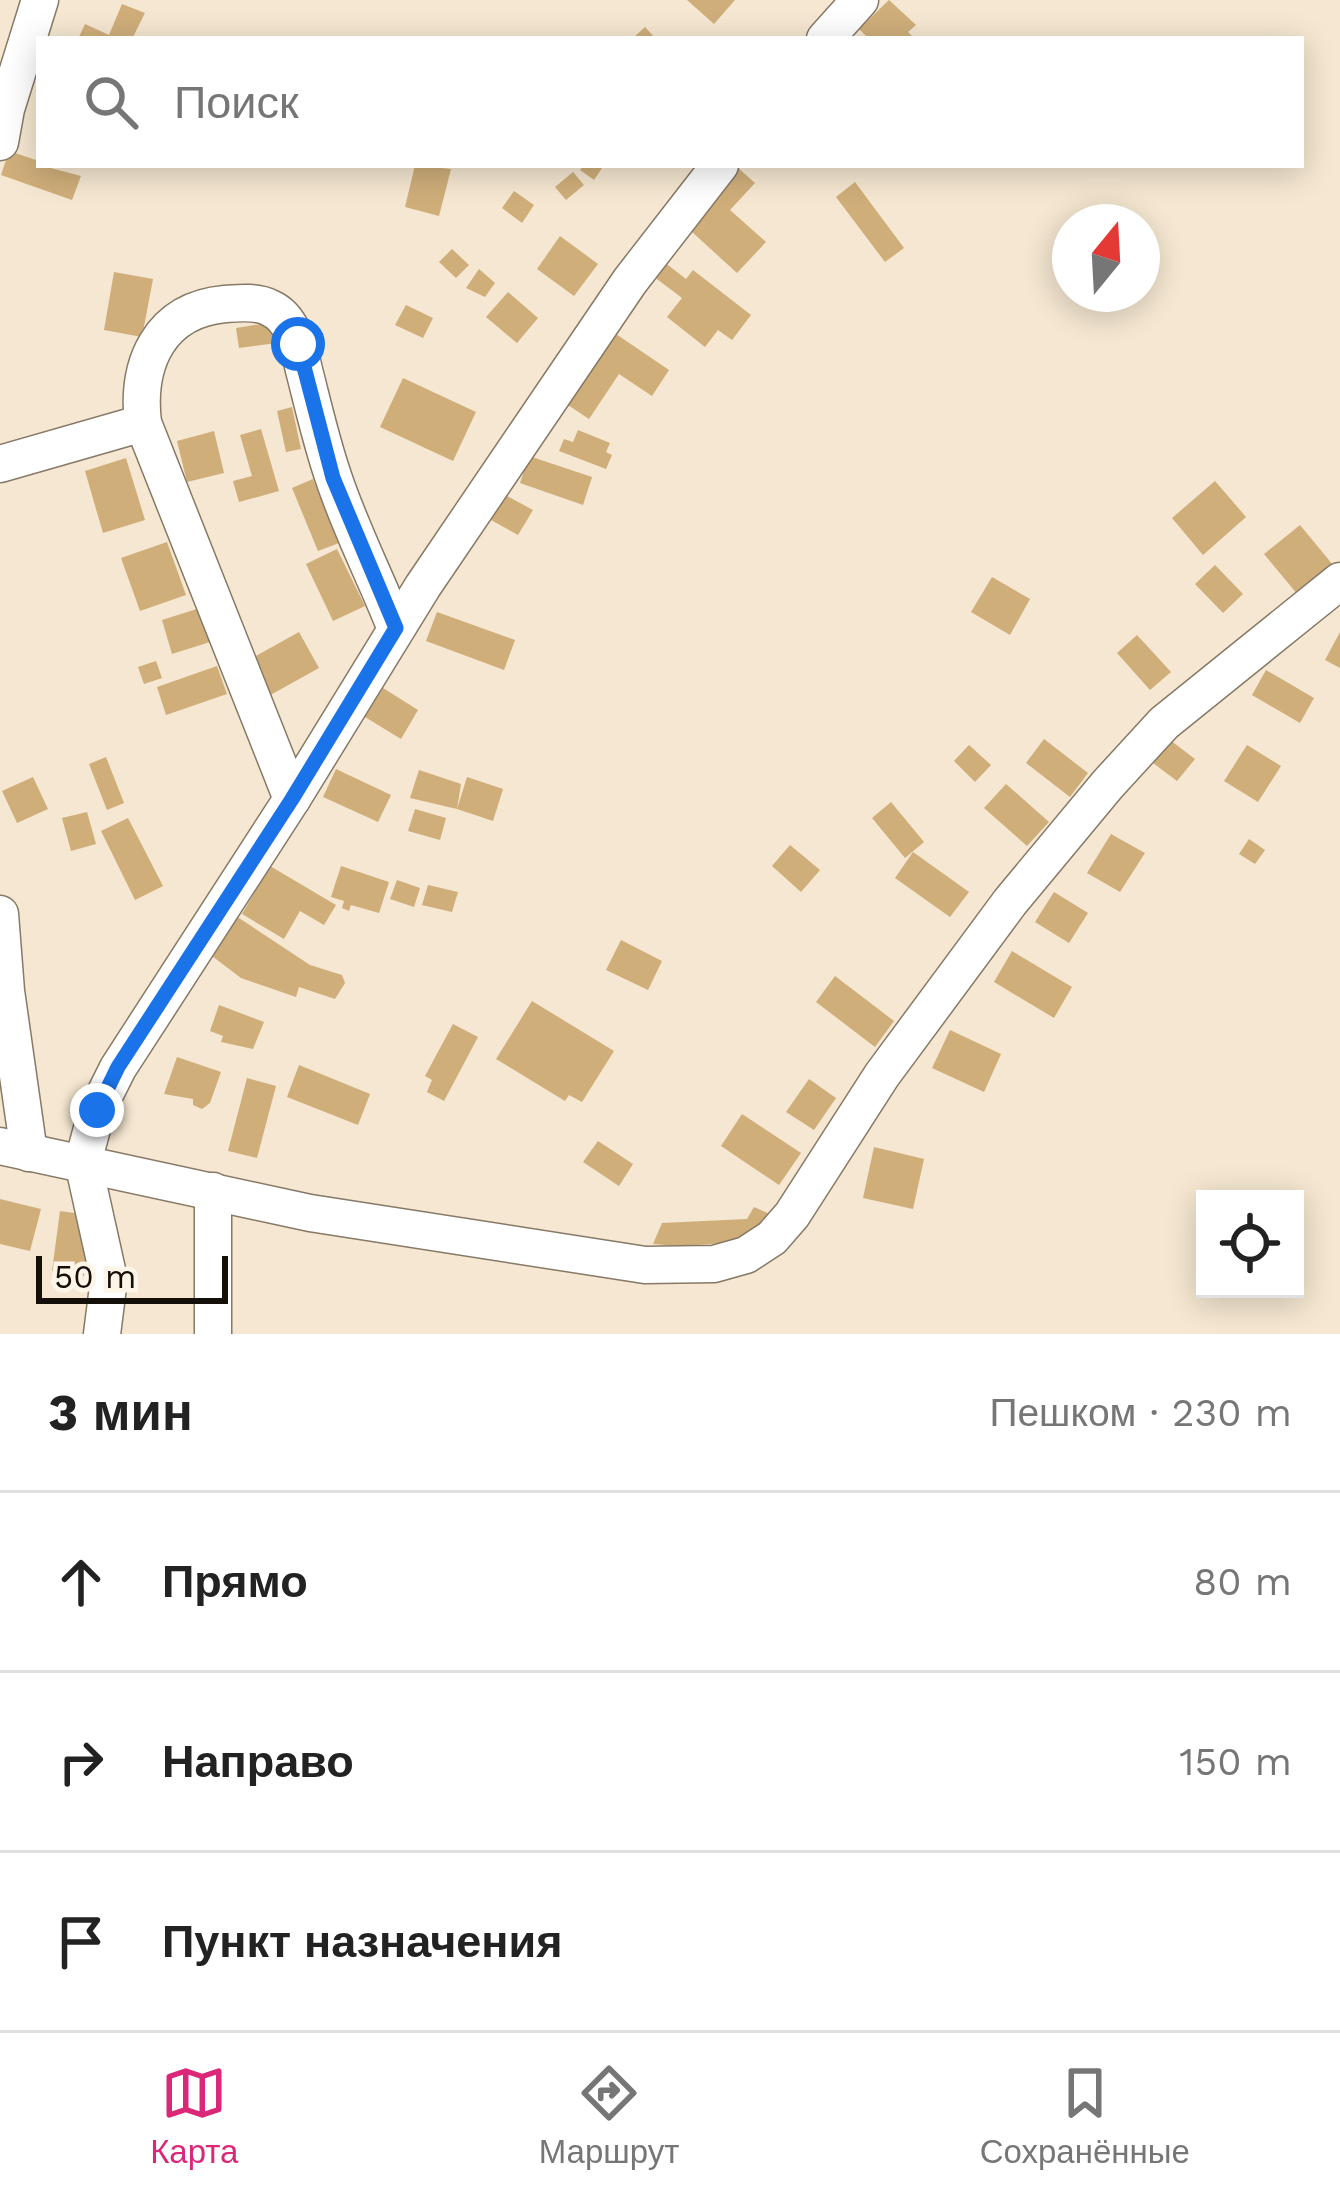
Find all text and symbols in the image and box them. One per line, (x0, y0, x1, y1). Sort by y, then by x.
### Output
search box (36, 36, 1304, 168)
icon: search (78, 69, 144, 135)
text: Поиск (174, 76, 299, 129)
north arrow (1052, 204, 1160, 312)
route start (271, 317, 325, 371)
route end (70, 1083, 124, 1137)
map controls (1196, 1190, 1304, 1298)
button: locate (1196, 1190, 1304, 1298)
scale bar (36, 1250, 228, 1303)
text: 50 m (54, 1257, 136, 1296)
text: 3 мин (48, 1383, 193, 1442)
text: Пешком · 230 m (989, 1390, 1292, 1435)
icon: ahead (48, 1549, 114, 1615)
text: Прямо (162, 1555, 308, 1608)
text: 80 m (1193, 1559, 1292, 1604)
icon: right (48, 1729, 114, 1795)
text: Направо (162, 1735, 354, 1788)
text: 150 m (1179, 1739, 1292, 1784)
icon: arrive (48, 1909, 114, 1975)
text: Пункт назначения (162, 1915, 562, 1968)
tab: Карта (150, 2060, 238, 2171)
tab: Маршрут (539, 2060, 679, 2171)
tab: Сохранённые (980, 2060, 1190, 2171)

